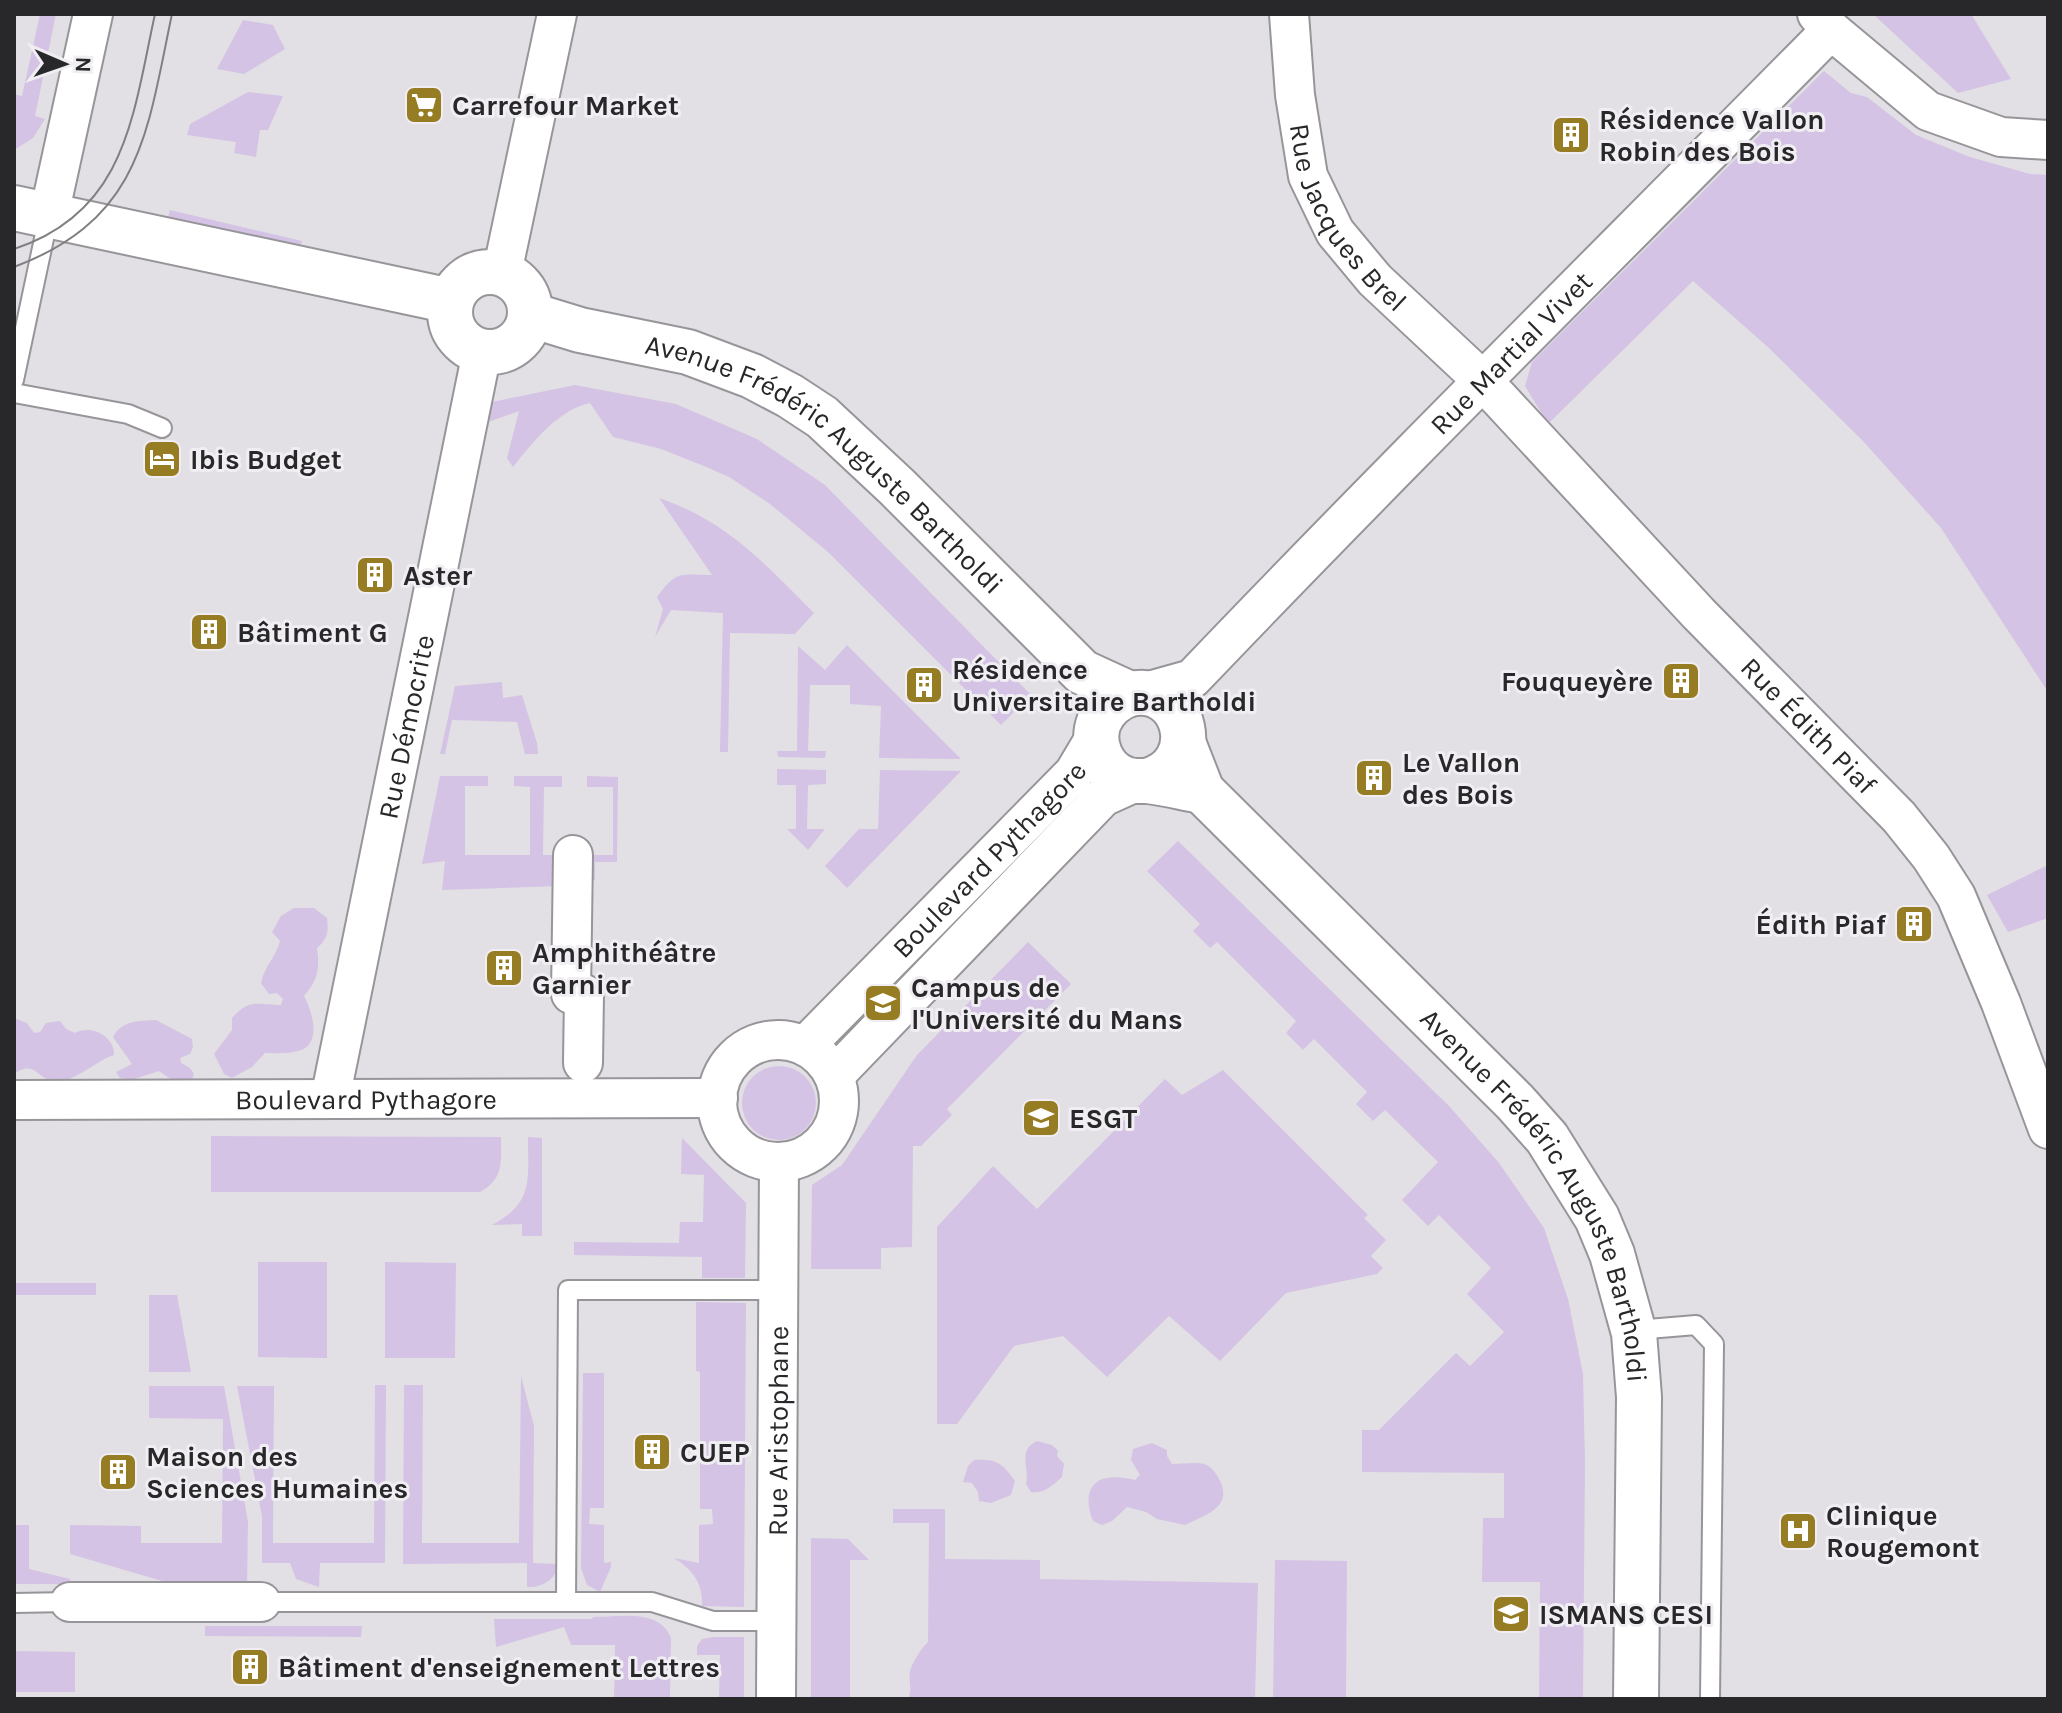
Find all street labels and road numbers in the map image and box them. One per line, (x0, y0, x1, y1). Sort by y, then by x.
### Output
street label: Rue Jacques Brel (1283, 121, 1413, 318)
street label: Rue Martial Vivet (1423, 265, 1599, 442)
street label: Avenue Frédéric Auguste Bartholdi (642, 328, 1010, 601)
street label: Rue Démocrite (371, 632, 441, 822)
street label: Rue Édith Piaf (1734, 651, 1883, 801)
street label: Boulevard Pythagore (886, 757, 1094, 965)
street label: Avenue Frédéric Auguste Bartholdi (1413, 1002, 1654, 1384)
street label: Boulevard Pythagore (235, 1083, 497, 1116)
street label: Rue Aristophane (761, 1326, 795, 1536)

